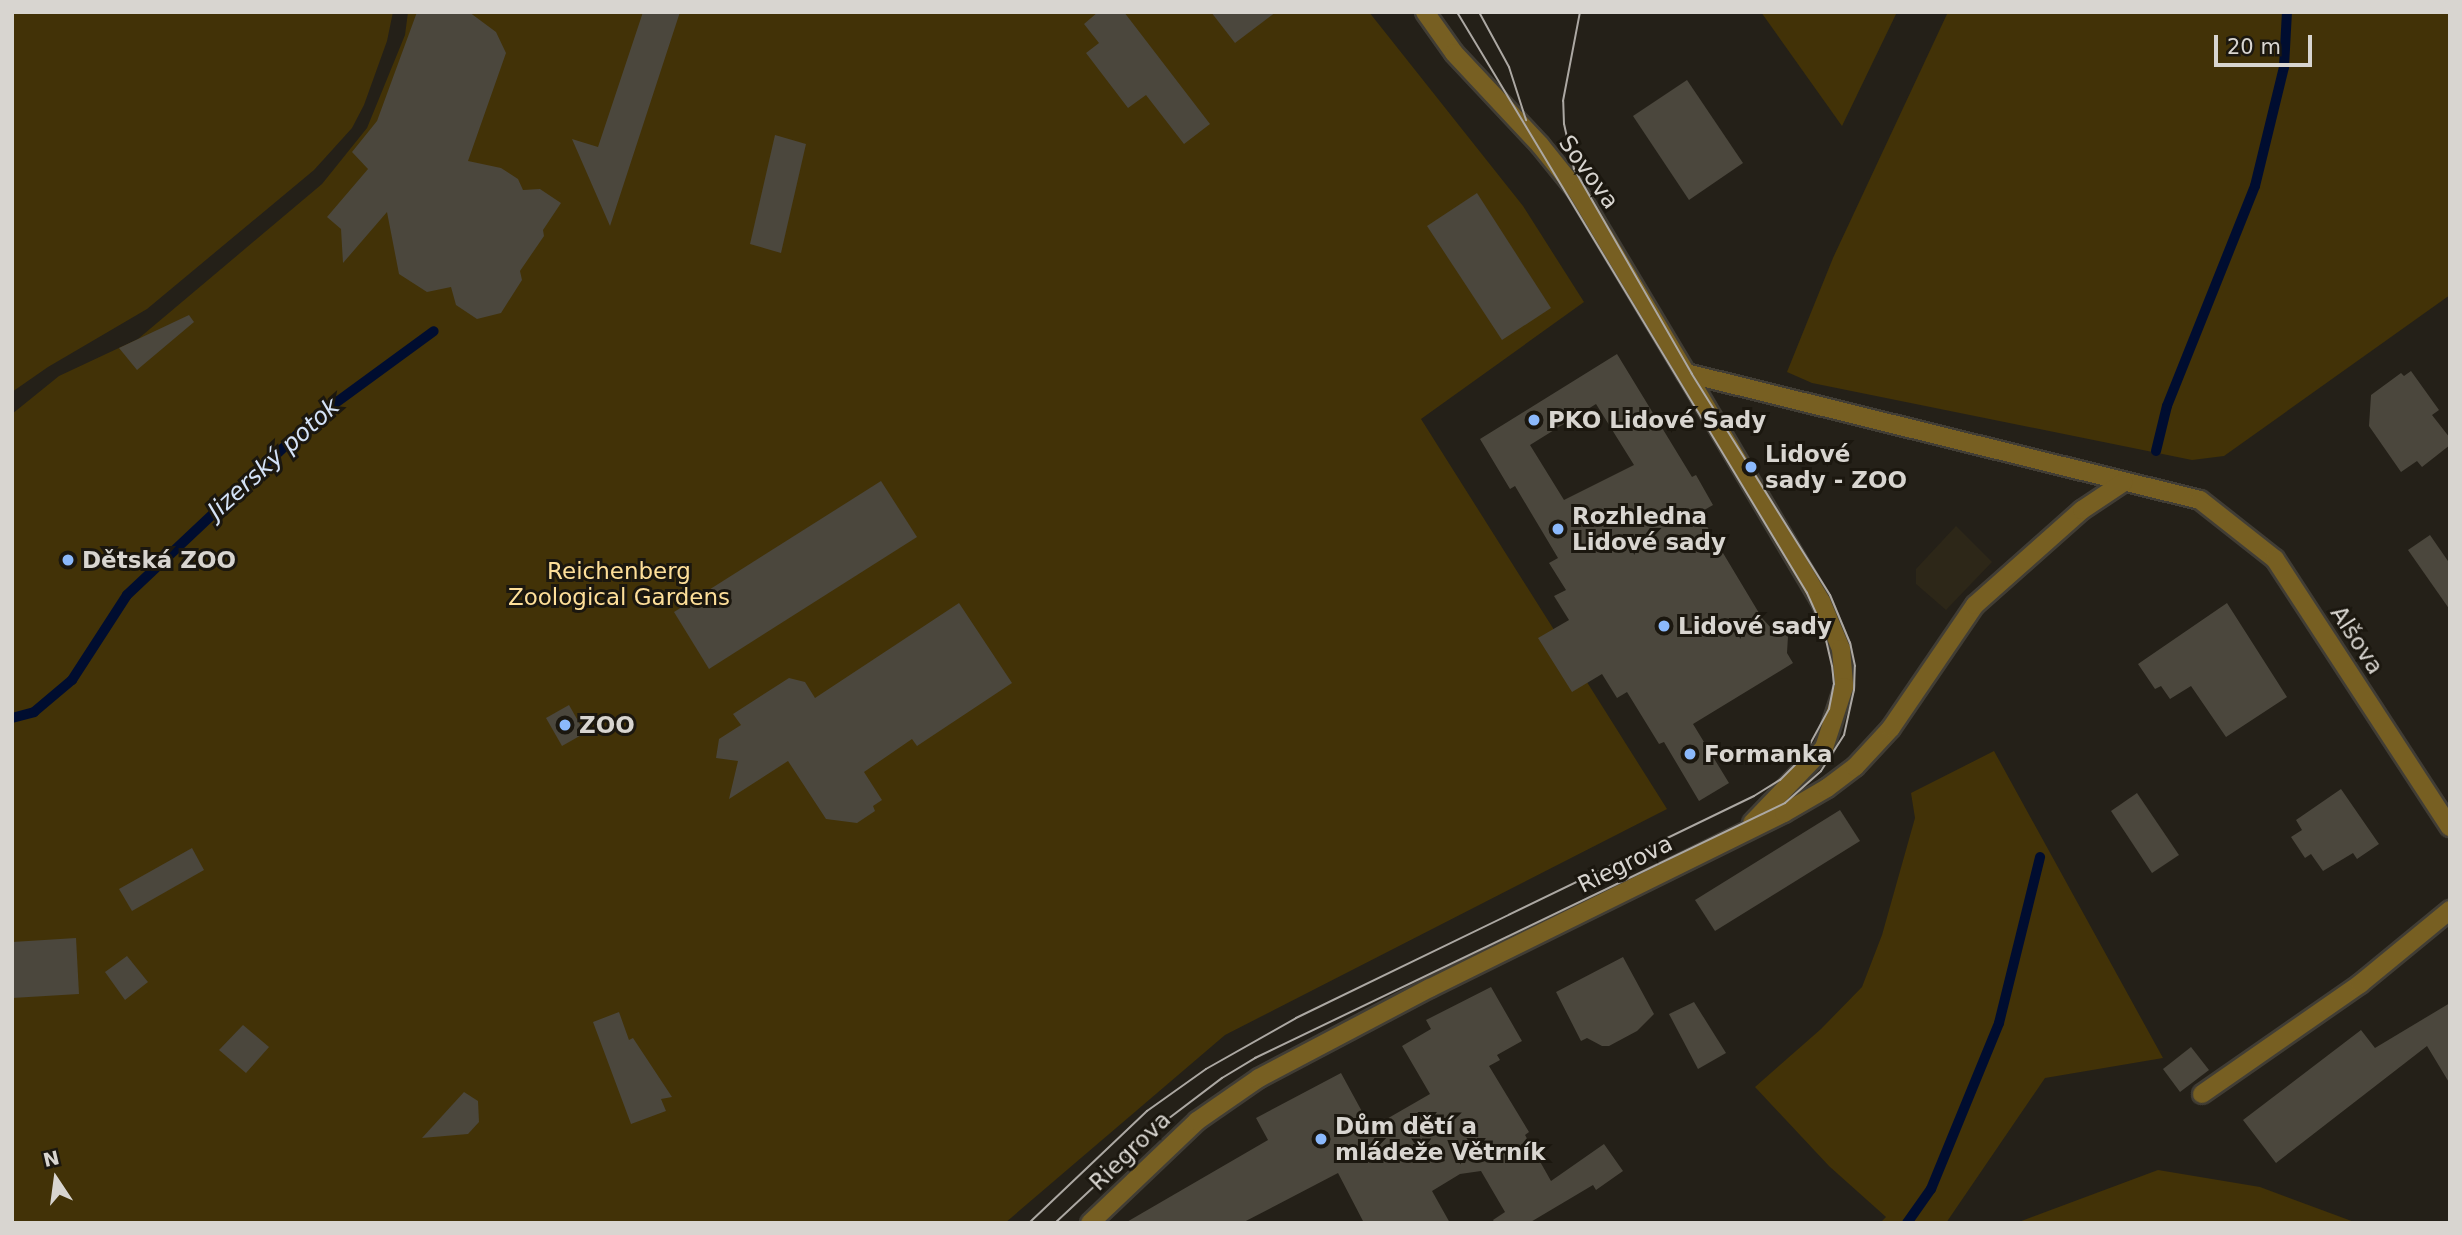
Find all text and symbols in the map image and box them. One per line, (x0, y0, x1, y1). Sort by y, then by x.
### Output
scale bar (2217, 21, 2315, 65)
text: 20 m (2227, 35, 2281, 59)
street label: Sovova (1553, 130, 1625, 214)
water label: Jizerský potok (202, 392, 346, 526)
place label: PKO Lidové Sady (1548, 406, 1766, 434)
marker: PKO Lidové Sady (1526, 412, 1542, 428)
place label: Lidové sady - ZOO (1765, 440, 1907, 494)
marker: Lidové sady - ZOO (1743, 459, 1759, 475)
place label: Rozhledna Lidové sady (1572, 502, 1726, 556)
marker: Rozhledna Lidové sady (1550, 521, 1566, 537)
place label: Dětská ZOO (82, 546, 236, 574)
marker: Dětská ZOO (60, 552, 76, 568)
park label: Reichenberg Zoological Gardens (508, 557, 730, 611)
street label: Alšova (2325, 601, 2389, 679)
place label: Lidové sady (1678, 612, 1832, 640)
marker: Lidové sady (1656, 618, 1672, 634)
place label: ZOO (579, 711, 635, 739)
marker: ZOO (557, 717, 573, 733)
place label: Formanka (1704, 740, 1833, 768)
marker: Formanka (1682, 746, 1698, 762)
street label: Riegrova (1573, 829, 1677, 899)
street label: Riegrova (1084, 1106, 1176, 1196)
place label: Dům dětí a mládeže Větrník (1335, 1112, 1545, 1166)
marker: Dům dětí a mládeže Větrník (1313, 1131, 1329, 1147)
north arrow (21, 1144, 91, 1214)
text: N (41, 1146, 61, 1171)

